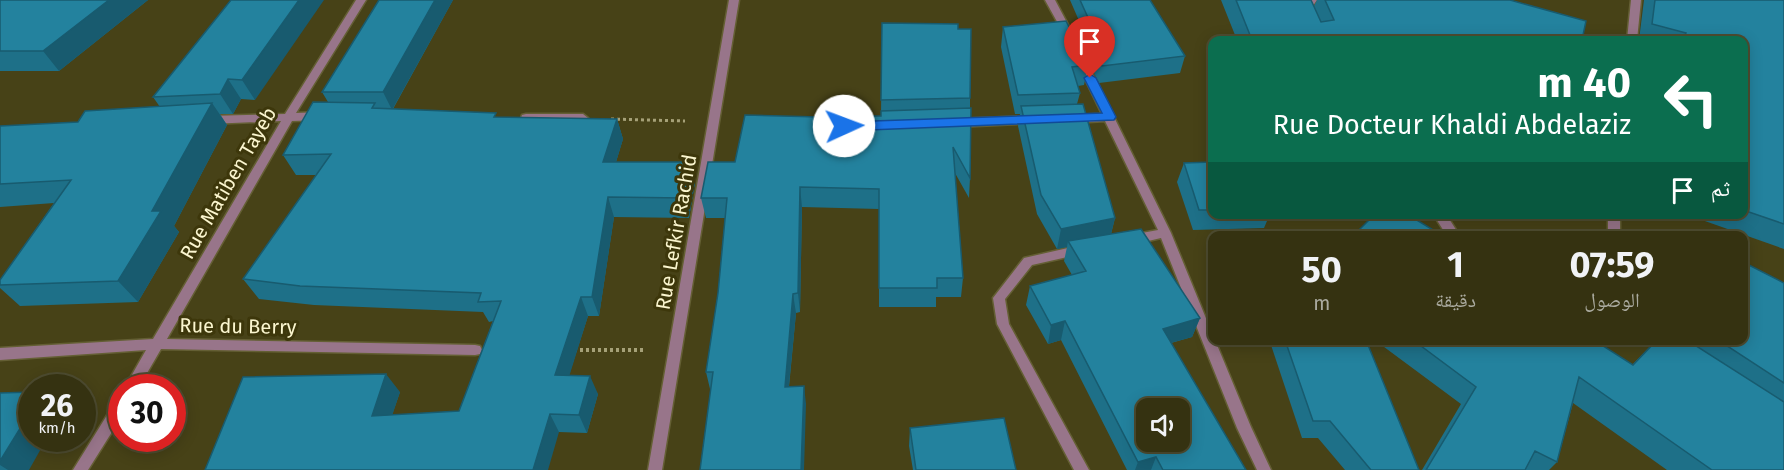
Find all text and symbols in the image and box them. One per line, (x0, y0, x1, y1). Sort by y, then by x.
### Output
pin (1064, 16, 1115, 78)
icon: arrive (1073, 25, 1106, 58)
text: 40 m (1537, 58, 1631, 108)
icon: left (1652, 60, 1730, 138)
position arrow (812, 94, 876, 158)
street label: Rue Matiben Tayeb (175, 103, 281, 263)
text: Rue Docteur Khaldi Abdelaziz (1273, 109, 1631, 141)
street label: Rue Lefkir Rachid (651, 152, 701, 312)
icon: arrive (1666, 174, 1699, 207)
text: ثم (1711, 175, 1730, 202)
text: 1 (1447, 243, 1464, 287)
text: 07:59 (1569, 243, 1655, 287)
text: 50 (1302, 248, 1342, 292)
text: دقيقة (1435, 288, 1476, 312)
text: الوصول (1584, 288, 1640, 312)
text: m (1313, 291, 1330, 315)
street label: Rue du Berry (179, 313, 297, 339)
speed limit sign: 30 (108, 374, 186, 452)
text: 26 (41, 388, 73, 424)
map controls (1136, 398, 1190, 452)
button: sound (1136, 398, 1190, 452)
text: km/h (38, 419, 76, 437)

